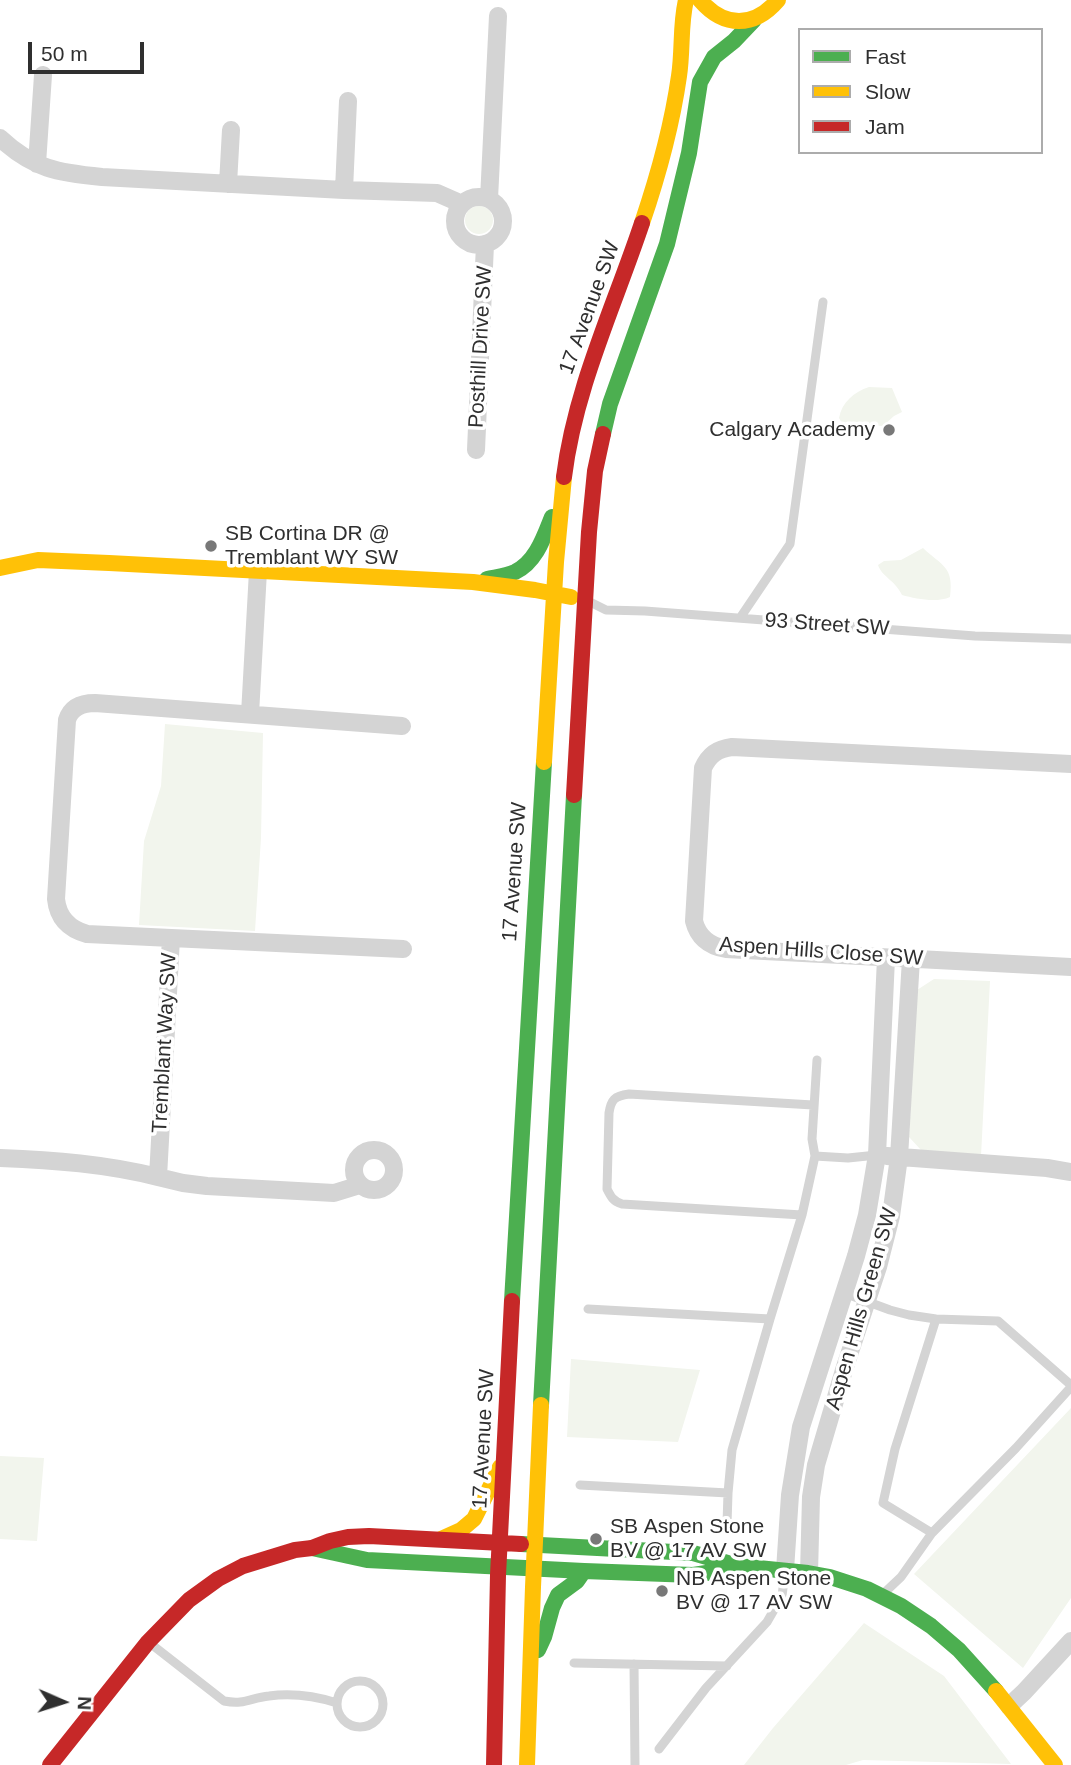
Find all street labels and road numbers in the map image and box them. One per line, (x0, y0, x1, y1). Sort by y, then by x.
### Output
street label: 17 Avenue SW (554, 238, 626, 378)
street label: Posthill Drive SW (464, 265, 498, 429)
street label: 93 Street SW (764, 608, 890, 642)
street label: 17 Avenue SW (498, 801, 532, 943)
street label: Aspen Hills Close SW (718, 932, 924, 972)
street label: Tremblant Way SW (148, 952, 182, 1134)
street label: Aspen Hills Green SW (821, 1205, 903, 1413)
street label: 17 Avenue SW (468, 1369, 500, 1509)

